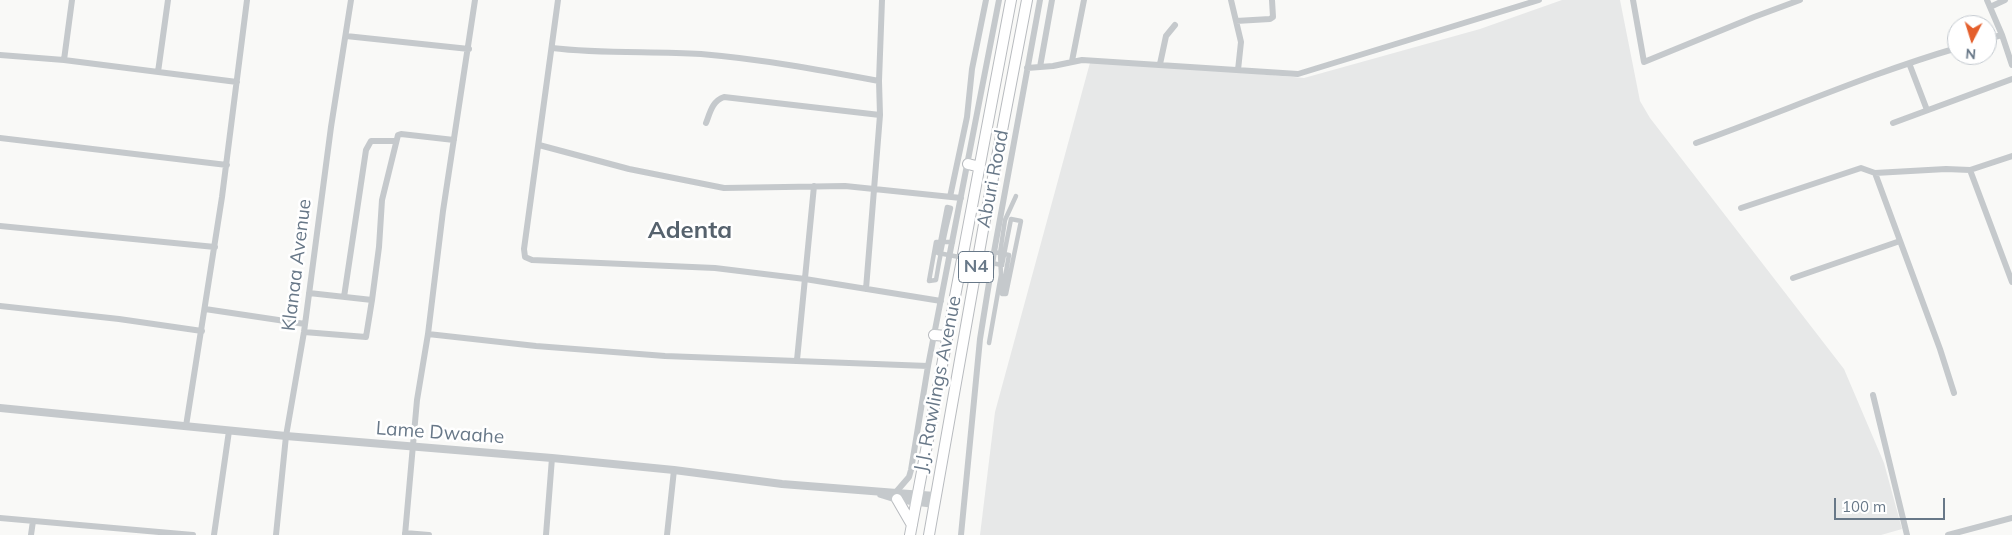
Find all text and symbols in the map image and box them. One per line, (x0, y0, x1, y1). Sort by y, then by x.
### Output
north arrow (1947, 15, 1997, 65)
text: N (1965, 45, 1977, 63)
street label: Aburi Road (972, 128, 1014, 230)
street label: Klanaa Avenue (278, 198, 316, 332)
district label: Adenta (648, 217, 732, 245)
road number: N4 (958, 252, 994, 282)
street label: J.J. Rawlings Avenue (910, 294, 966, 474)
street label: Lame Dwaahe (375, 417, 505, 449)
scale bar (1837, 488, 1948, 520)
text: 100 m (1842, 497, 1886, 516)

